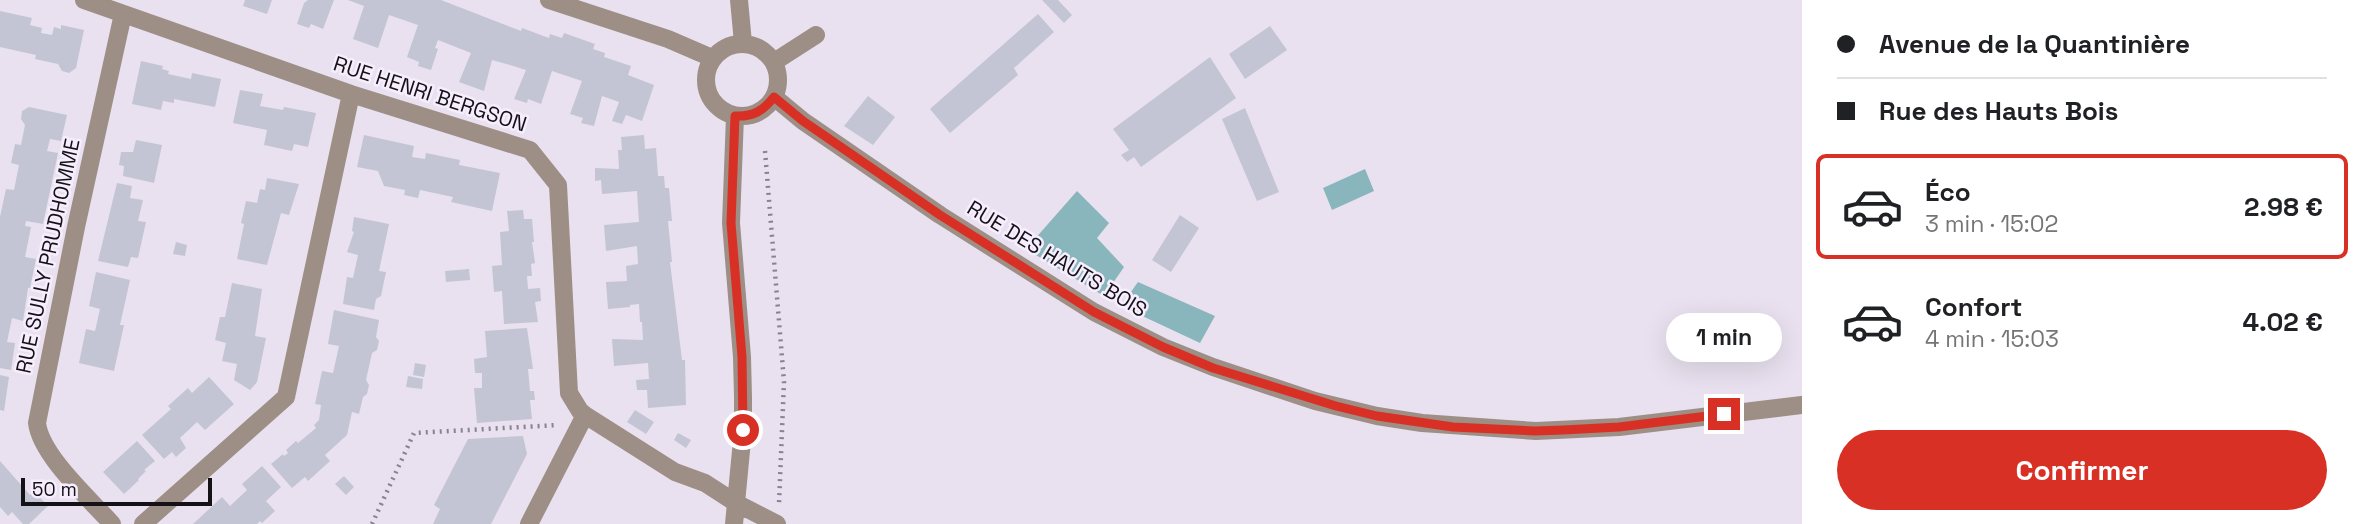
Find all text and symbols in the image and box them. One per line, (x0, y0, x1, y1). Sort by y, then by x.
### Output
text: Avenue de la Quantinière (1879, 27, 2190, 61)
street label: RUE HENRI BERGSON (330, 50, 530, 137)
text: Rue des Hauts Bois (1879, 94, 2118, 128)
street label: RUE SULLY PRUDHOMME (9, 136, 86, 376)
icon: car (1841, 175, 1904, 238)
text: Éco (1925, 175, 1971, 209)
text: 2.98 € (2244, 190, 2323, 224)
street label: RUE DES HAUTS BOIS (962, 194, 1152, 323)
text: 3 min · 15:02 (1925, 209, 2058, 239)
icon: car (1841, 290, 1904, 353)
text: Confort (1925, 290, 2022, 324)
text: 4.02 € (2243, 305, 2323, 339)
callout: 1 min (1666, 312, 1782, 362)
text: 1 min (1696, 322, 1752, 352)
text: 4 min · 15:03 (1925, 324, 2059, 354)
route end (1708, 398, 1740, 430)
route start (727, 414, 759, 446)
button: Confirmer (1837, 430, 2327, 510)
scale bar (21, 475, 212, 507)
text: 50 m (32, 477, 77, 502)

